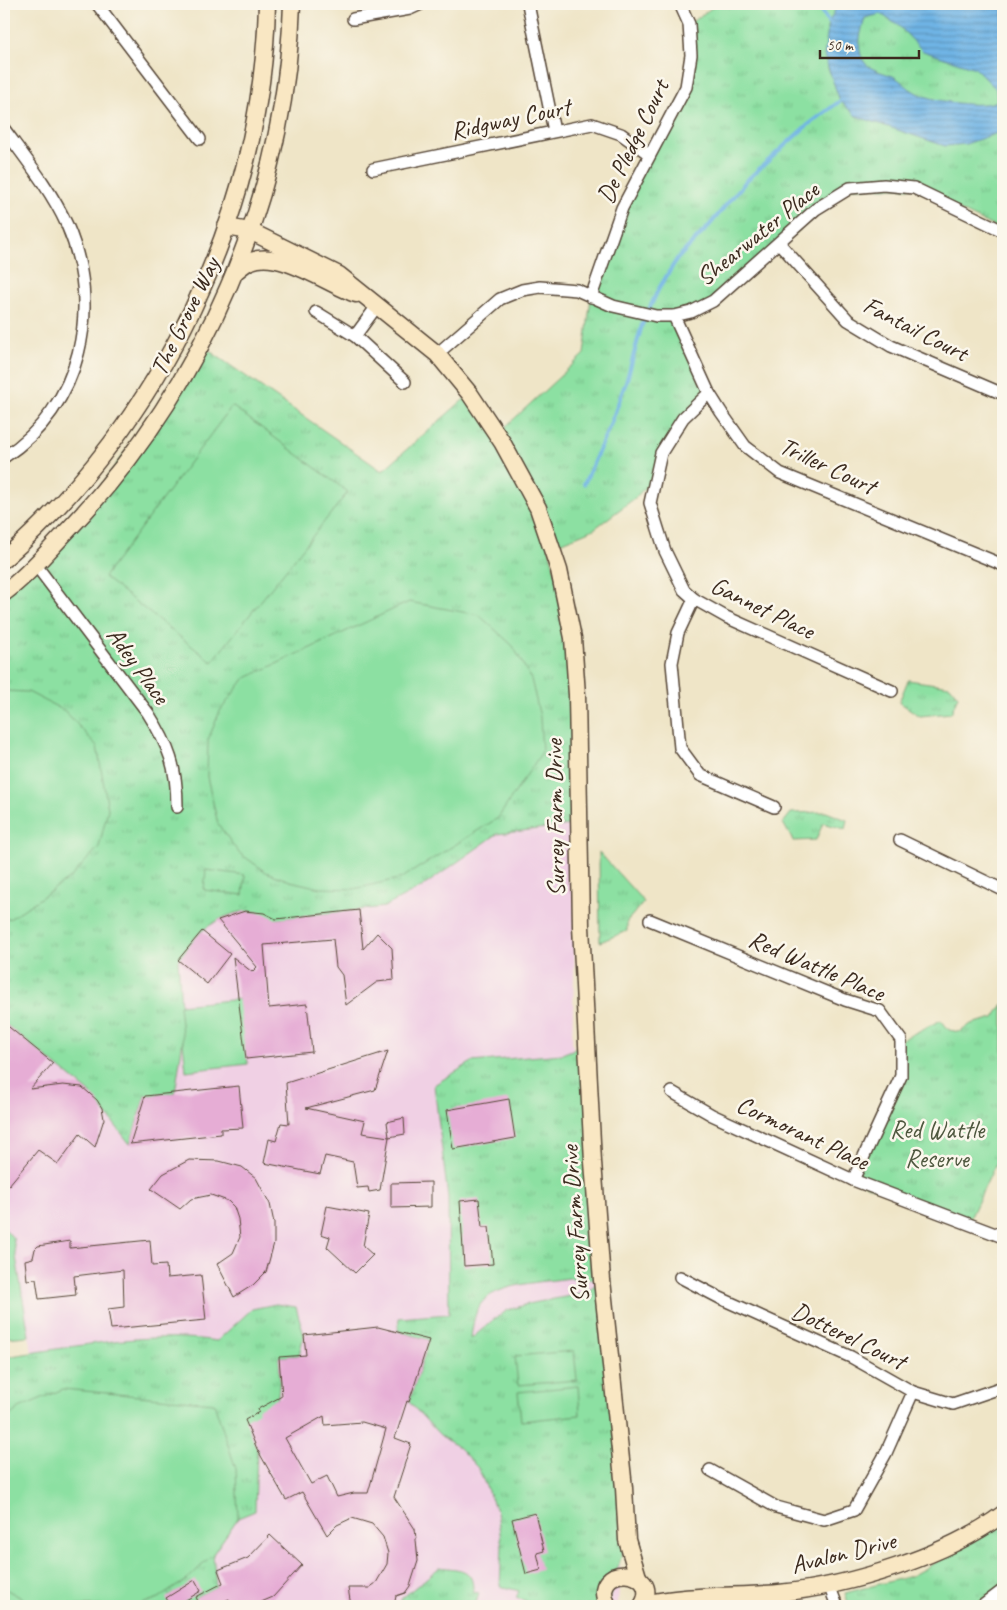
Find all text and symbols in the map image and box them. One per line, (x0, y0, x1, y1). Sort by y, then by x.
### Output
scale bar (820, 28, 918, 60)
text: 50 m (827, 36, 854, 55)
street label: De Pledge Court (589, 72, 678, 208)
street label: Ridgway Court (447, 90, 577, 147)
street label: Shearwater Place (690, 173, 827, 293)
street label: The Grove Way (143, 250, 228, 381)
street label: Fantail Court (858, 289, 976, 370)
street label: Triller Court (775, 430, 884, 504)
street label: Gannet Place (706, 569, 821, 647)
street label: Adey Place (99, 621, 178, 712)
street label: Surrey Farm Drive (538, 737, 572, 897)
street label: Red Wattle Place (744, 923, 891, 1010)
street label: Cormorant Place (731, 1088, 876, 1178)
park label: Red Wattle Reserve (890, 1114, 986, 1175)
street label: Surrey Farm Drive (553, 1142, 596, 1304)
street label: Dotterel Court (786, 1295, 914, 1379)
street label: Avalon Drive (788, 1524, 901, 1581)

